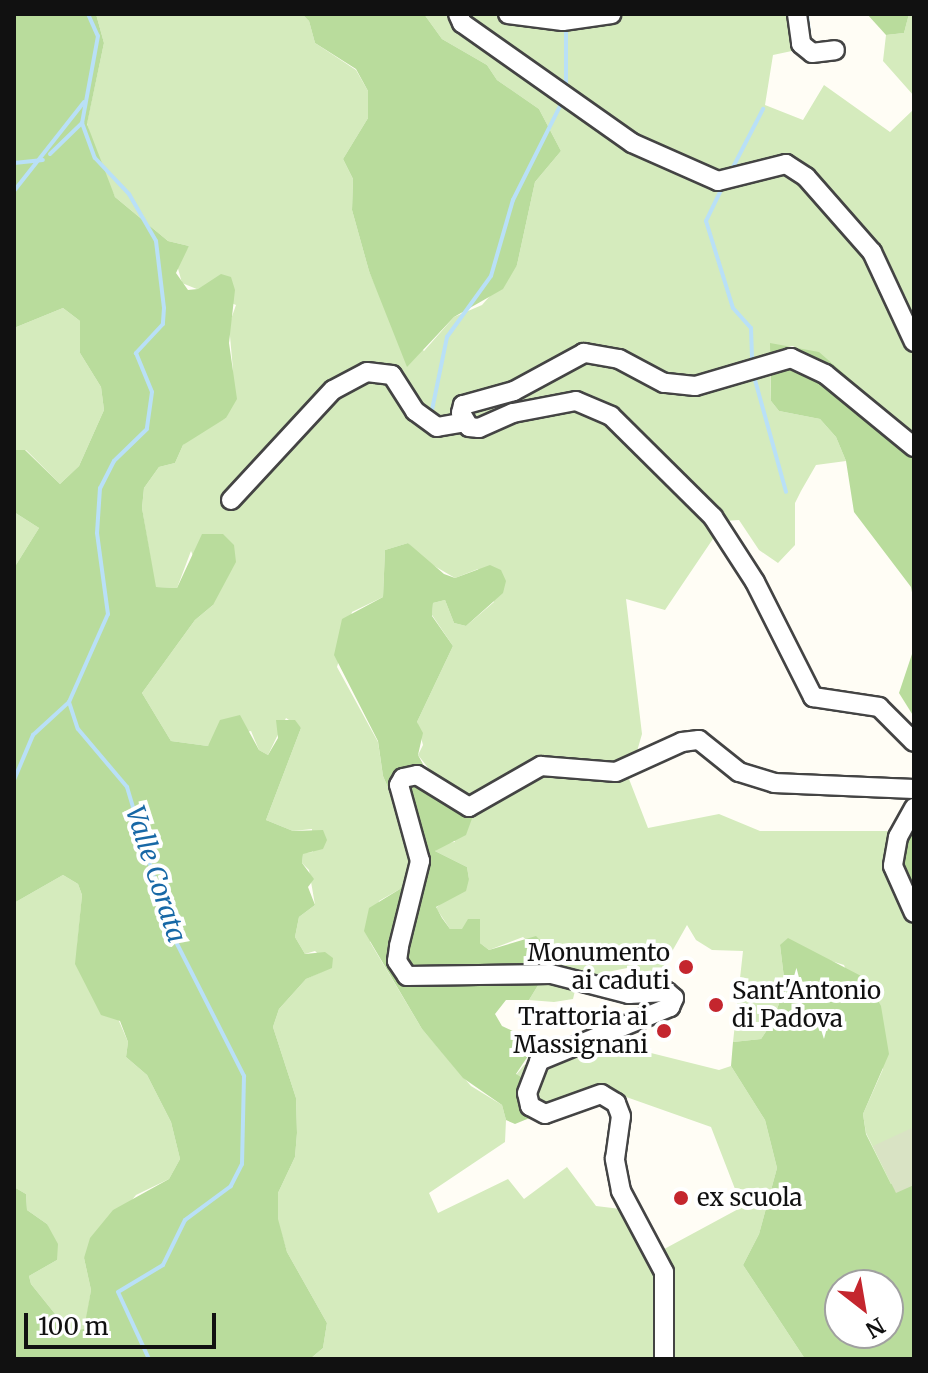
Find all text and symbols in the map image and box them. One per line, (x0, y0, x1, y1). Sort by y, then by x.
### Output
water label: Valle Corata (119, 802, 193, 946)
place label: Monumento ai caduti (527, 939, 670, 995)
marker: Monumento ai caduti (677, 958, 695, 976)
place label: Sant'Antonio di Padova (732, 977, 881, 1033)
marker: Sant'Antonio di Padova (707, 996, 725, 1014)
place label: Trattoria ai Massignani (513, 1003, 648, 1059)
marker: Trattoria ai Massignani (655, 1022, 673, 1040)
place label: ex scuola (697, 1184, 802, 1212)
marker: ex scuola (672, 1189, 690, 1207)
north arrow (824, 1269, 904, 1349)
scale bar (28, 1297, 220, 1347)
text: 100 m (38, 1311, 108, 1342)
text: N (861, 1311, 890, 1344)

